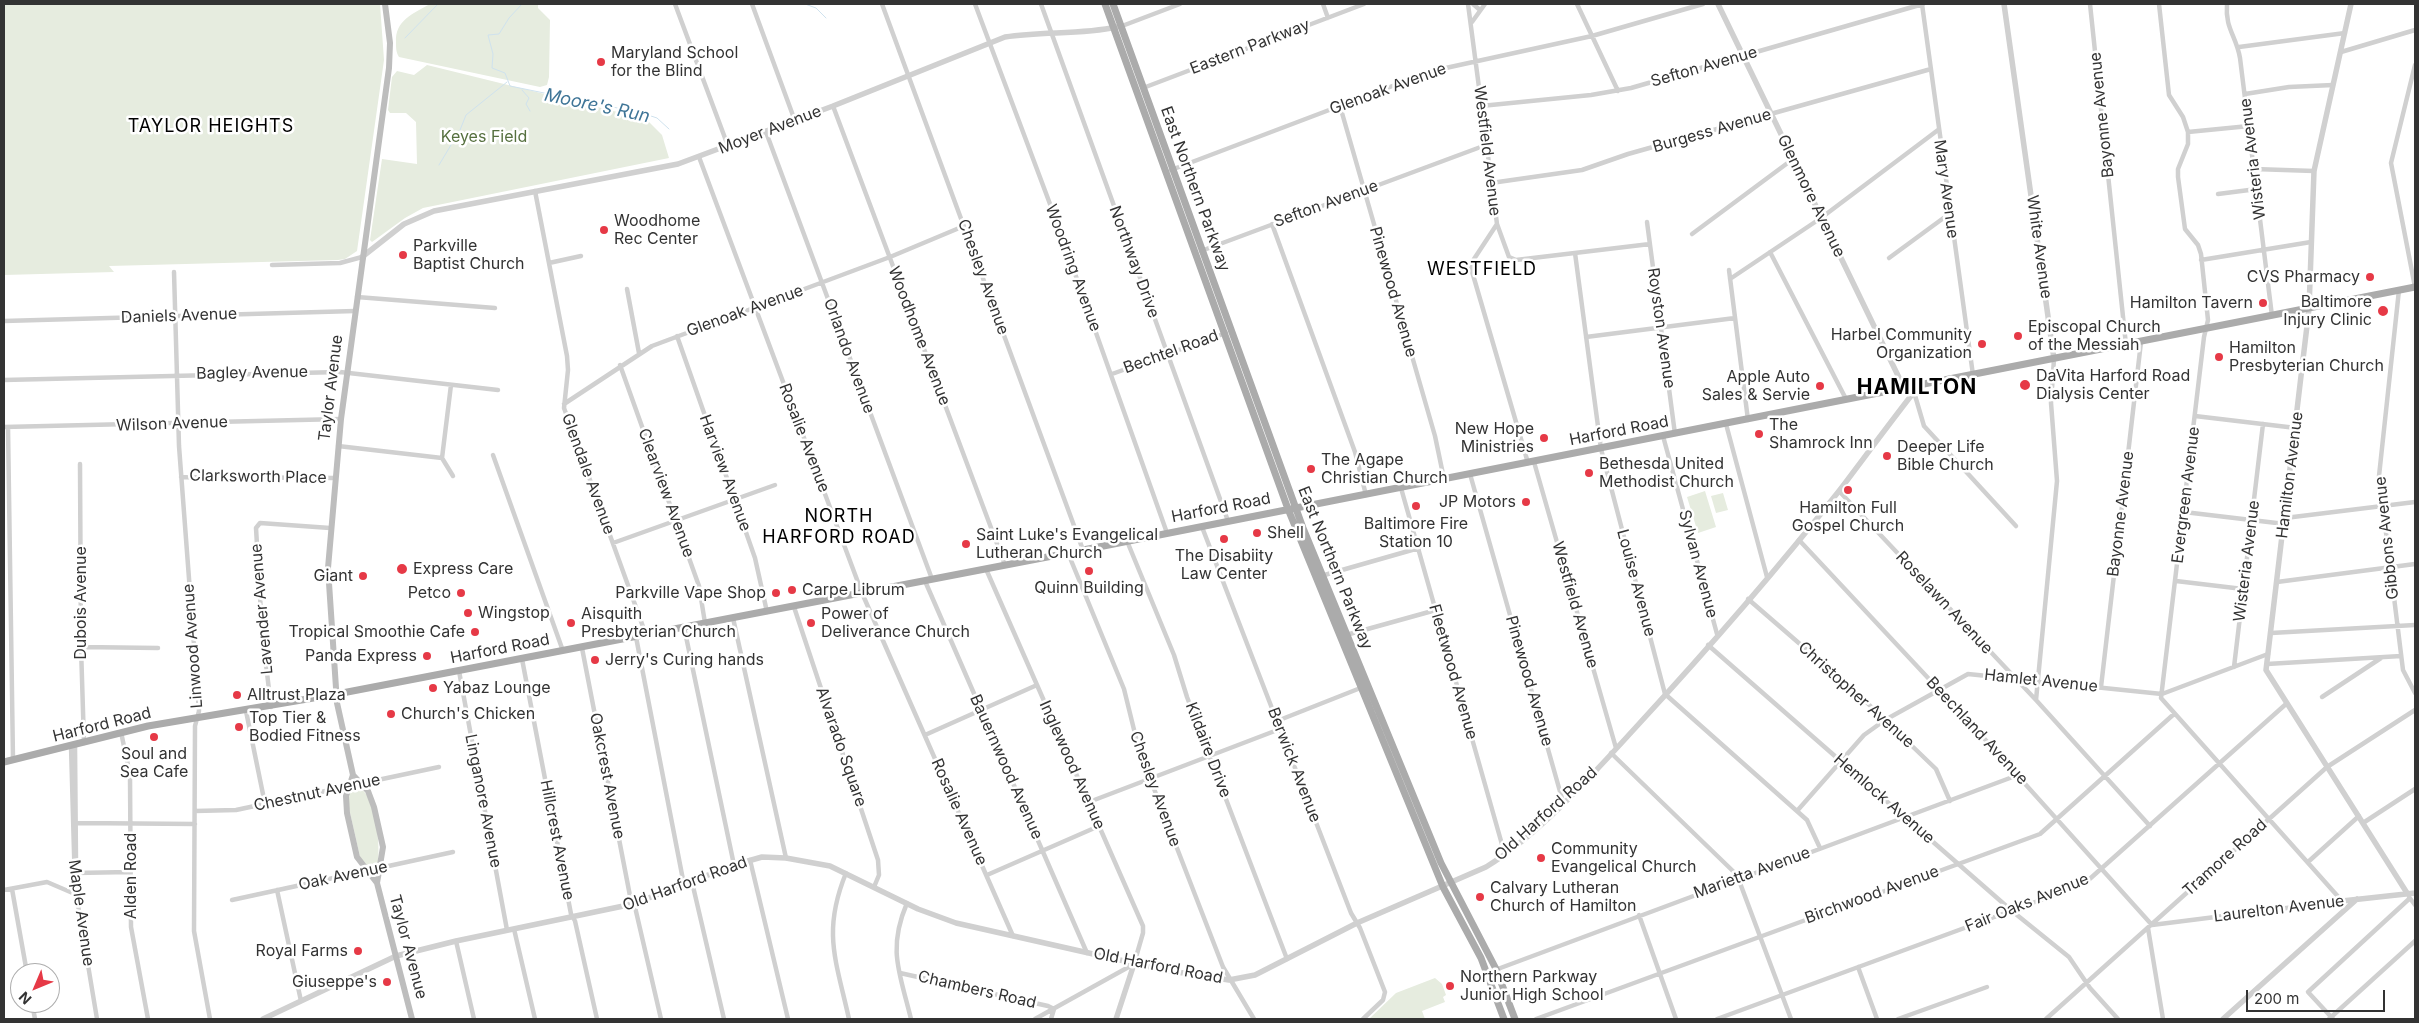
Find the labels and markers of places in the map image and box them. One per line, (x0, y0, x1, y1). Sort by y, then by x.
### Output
place label: Maryland School for the Blind (611, 43, 738, 81)
marker: Maryland School for the Blind (595, 56, 607, 68)
place label: Woodhome Rec Center (614, 211, 700, 249)
marker: Woodhome Rec Center (598, 224, 610, 236)
place label: Parkville Baptist Church (413, 236, 525, 274)
marker: Parkville Baptist Church (397, 249, 409, 261)
place label: CVS Pharmacy (2247, 267, 2360, 287)
marker: CVS Pharmacy (2364, 271, 2376, 283)
place label: Baltimore Injury Clinic (2283, 292, 2372, 330)
place label: Hamilton Tavern (2130, 293, 2253, 313)
marker: Hamilton Tavern (2257, 297, 2269, 309)
marker: Baltimore Injury Clinic (2376, 304, 2390, 318)
place label: Episcopal Church of the Messiah (2028, 317, 2161, 355)
place label: Harbel Community Organization (1831, 325, 1972, 363)
marker: Episcopal Church of the Messiah (2012, 330, 2024, 342)
marker: Harbel Community Organization (1976, 338, 1988, 350)
place label: Hamilton Presbyterian Church (2229, 338, 2384, 376)
marker: Hamilton Presbyterian Church (2213, 351, 2225, 363)
place label: DaVita Harford Road Dialysis Center (2036, 366, 2190, 404)
place label: Apple Auto Sales & Servie (1702, 367, 1810, 405)
marker: DaVita Harford Road Dialysis Center (2018, 378, 2032, 392)
marker: Apple Auto Sales & Servie (1814, 380, 1826, 392)
place label: The Shamrock Inn (1769, 415, 1873, 453)
place label: New Hope Ministries (1455, 419, 1534, 457)
marker: The Shamrock Inn (1753, 428, 1765, 440)
marker: New Hope Ministries (1538, 432, 1550, 444)
place label: Deeper Life Bible Church (1897, 437, 1994, 475)
place label: The Agape Christian Church (1321, 450, 1448, 488)
marker: Deeper Life Bible Church (1881, 450, 1893, 462)
place label: Bethesda United Methodist Church (1599, 454, 1734, 492)
marker: The Agape Christian Church (1305, 463, 1317, 475)
marker: Bethesda United Methodist Church (1583, 467, 1595, 479)
marker: Hamilton Full Gospel Church (1842, 484, 1854, 496)
place label: JP Motors (1439, 492, 1516, 512)
marker: JP Motors (1520, 496, 1532, 508)
place label: Hamilton Full Gospel Church (1792, 498, 1904, 536)
marker: Baltimore Fire Station 10 (1410, 500, 1422, 512)
place label: Baltimore Fire Station 10 (1364, 514, 1468, 552)
place label: Shell (1267, 523, 1304, 543)
place label: Saint Luke's Evangelical Lutheran Church (976, 525, 1158, 563)
marker: Shell (1251, 527, 1263, 539)
marker: The Disabiity Law Center (1218, 533, 1230, 545)
marker: Saint Luke's Evangelical Lutheran Church (960, 538, 972, 550)
place label: The Disabiity Law Center (1175, 546, 1273, 584)
place label: Express Care (413, 559, 513, 579)
marker: Express Care (395, 562, 409, 576)
marker: Quinn Building (1083, 565, 1095, 577)
place label: Giant (314, 566, 353, 586)
marker: Giant (357, 570, 369, 582)
place label: Quinn Building (1034, 578, 1144, 598)
place label: Carpe Librum (802, 580, 905, 600)
place label: Petco (408, 583, 451, 603)
place label: Parkville Vape Shop (615, 583, 766, 603)
marker: Carpe Librum (786, 584, 798, 596)
marker: Petco (455, 587, 467, 599)
marker: Parkville Vape Shop (770, 587, 782, 599)
place label: Wingstop (478, 603, 550, 623)
place label: Aisquith Presbyterian Church (581, 604, 736, 642)
place label: Power of Deliverance Church (821, 604, 970, 642)
marker: Wingstop (462, 607, 474, 619)
marker: Aisquith Presbyterian Church (565, 617, 577, 629)
marker: Power of Deliverance Church (805, 617, 817, 629)
place label: Tropical Smoothie Cafe (289, 622, 465, 642)
marker: Tropical Smoothie Cafe (469, 626, 481, 638)
place label: Panda Express (305, 646, 417, 666)
marker: Panda Express (421, 650, 433, 662)
place label: Jerry's Curing hands (605, 650, 764, 670)
marker: Jerry's Curing hands (589, 654, 601, 666)
place label: Yabaz Lounge (443, 678, 551, 698)
marker: Yabaz Lounge (427, 682, 439, 694)
place label: Alltrust Plaza (247, 685, 346, 705)
marker: Alltrust Plaza (231, 689, 243, 701)
place label: Church's Chicken (401, 704, 535, 724)
place label: Top Tier & Bodied Fitness (249, 708, 361, 746)
marker: Church's Chicken (385, 708, 397, 720)
marker: Top Tier & Bodied Fitness (233, 721, 245, 733)
marker: Soul and Sea Cafe (148, 731, 160, 743)
place label: Soul and Sea Cafe (120, 744, 188, 782)
place label: Community Evangelical Church (1551, 839, 1696, 877)
marker: Community Evangelical Church (1535, 852, 1547, 864)
place label: Calvary Lutheran Church of Hamilton (1490, 878, 1636, 916)
marker: Calvary Lutheran Church of Hamilton (1474, 891, 1486, 903)
place label: Royal Farms (256, 941, 348, 961)
marker: Royal Farms (352, 945, 364, 957)
place label: Northern Parkway Junior High School (1460, 967, 1604, 1005)
place label: Giuseppe's (292, 972, 377, 992)
marker: Giuseppe's (381, 976, 393, 988)
marker: Northern Parkway Junior High School (1444, 980, 1456, 992)

